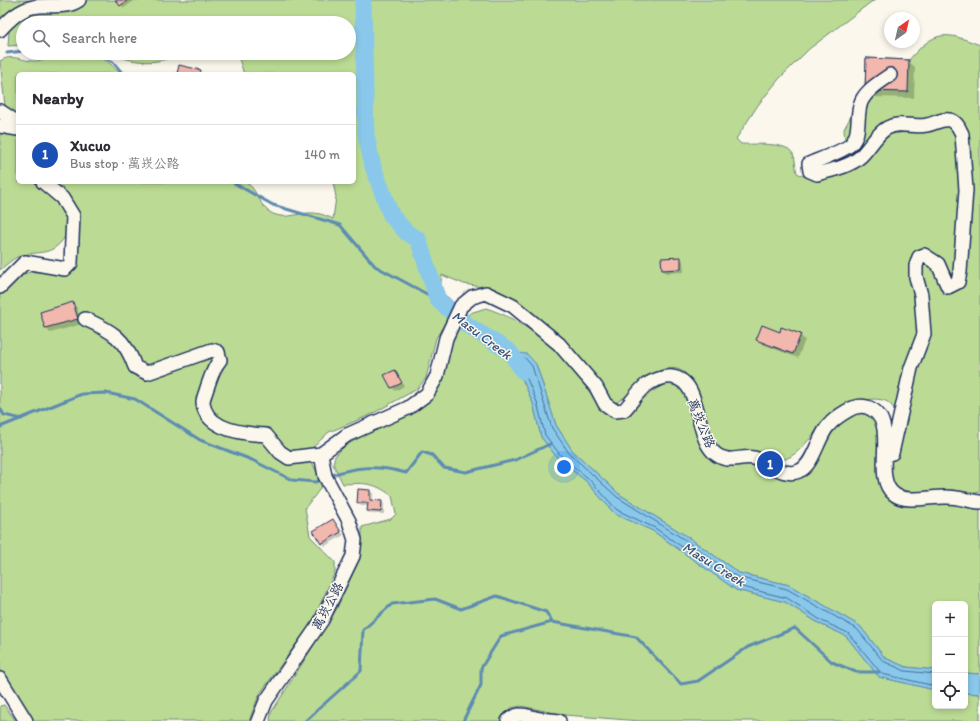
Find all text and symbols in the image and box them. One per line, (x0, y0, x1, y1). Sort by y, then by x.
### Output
north arrow (884, 12, 920, 48)
search box (16, 16, 356, 60)
icon: search (30, 27, 52, 49)
text: Search here (62, 29, 137, 47)
text: Nearby (32, 88, 84, 108)
text: Xucuo (70, 137, 111, 155)
text: 1 (42, 147, 48, 162)
text: 140 m (304, 147, 340, 162)
text: Bus stop · 萬崁公路 (70, 156, 179, 171)
water label: Masu Creek (449, 307, 515, 364)
street label: 萬崁公路 (685, 396, 718, 450)
pin: 1 (757, 449, 783, 479)
your location (554, 457, 574, 477)
water label: Masu Creek (679, 539, 749, 591)
street label: 萬崁公路 (309, 580, 346, 633)
map controls (932, 601, 968, 709)
button: + (932, 601, 968, 637)
button: − (932, 637, 968, 673)
button: locate (932, 673, 968, 709)

